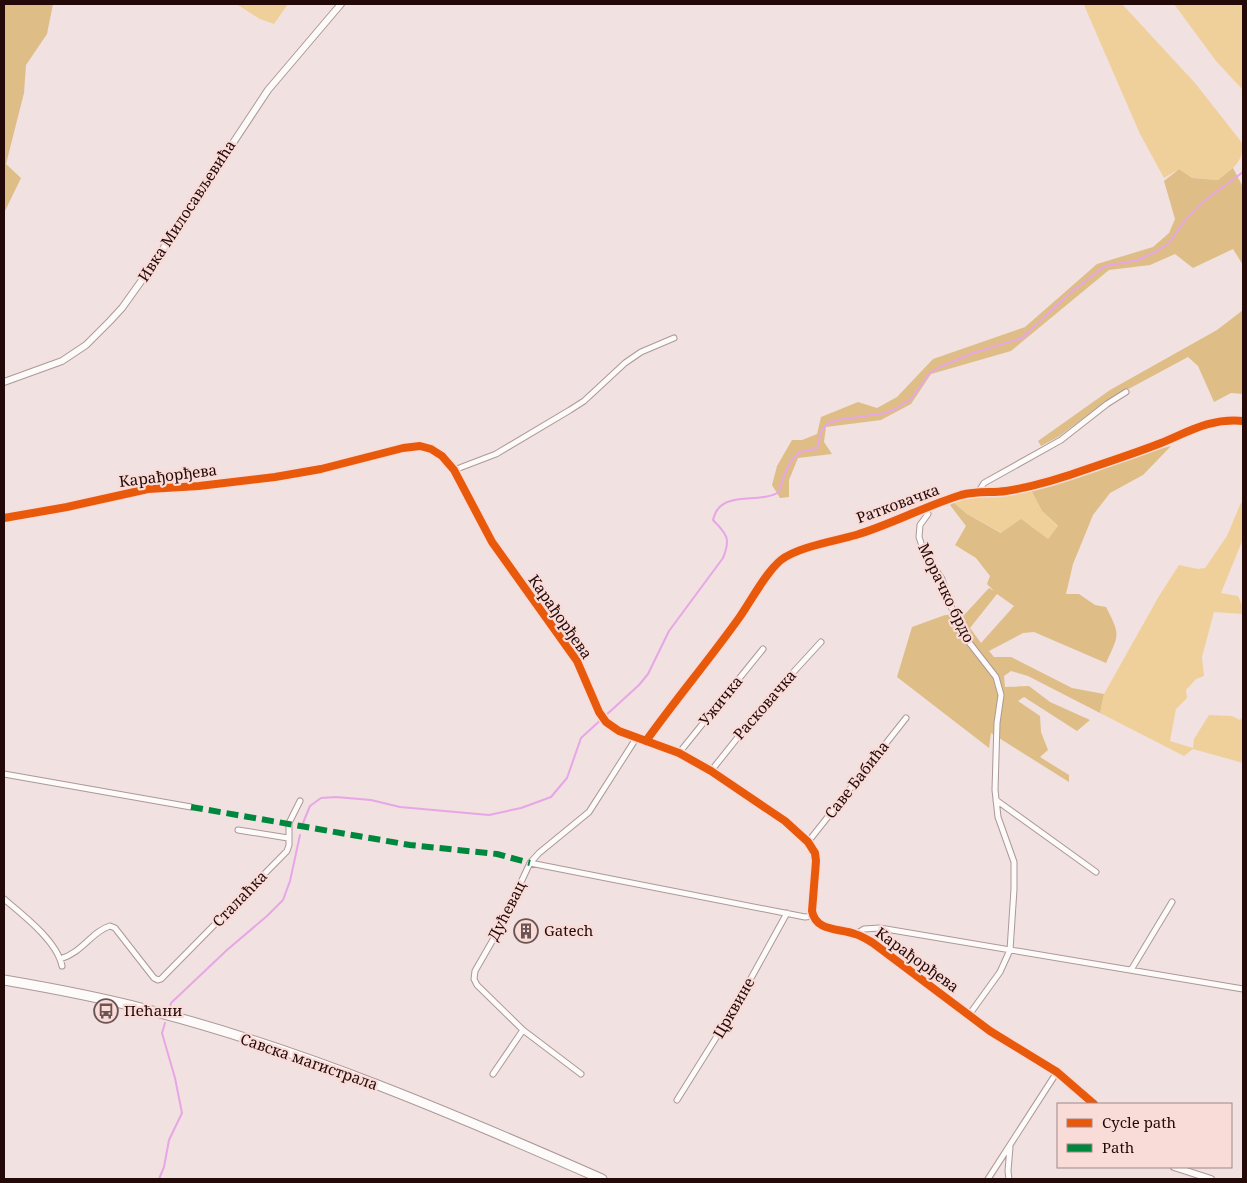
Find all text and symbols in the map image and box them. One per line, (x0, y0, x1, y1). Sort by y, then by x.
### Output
street label: Ивка Милосављевића (133, 136, 239, 285)
street label: Карађорђева (118, 459, 218, 491)
street label: Ратковачка (853, 479, 942, 527)
street label: Морачко брдо (914, 540, 980, 646)
street label: Карађорђева (524, 570, 597, 662)
street label: Расковачка (728, 665, 800, 744)
street label: Ужичка (694, 671, 746, 730)
street label: Саве Бабића (820, 736, 893, 822)
street label: Сталаћка (208, 866, 271, 931)
street label: Дућевац (483, 877, 530, 944)
building icon: Gatech (513, 918, 539, 944)
place label: Gatech (544, 920, 594, 940)
street label: Карађорђева (872, 922, 963, 996)
street label: Црквине (708, 974, 758, 1041)
bus stop icon: Пећани (93, 998, 119, 1024)
place label: Пећани (124, 1000, 182, 1020)
street label: Савска магистрала (238, 1028, 381, 1094)
legend (1057, 1103, 1232, 1168)
text: Cycle path (1102, 1112, 1177, 1132)
text: Path (1102, 1137, 1135, 1157)

